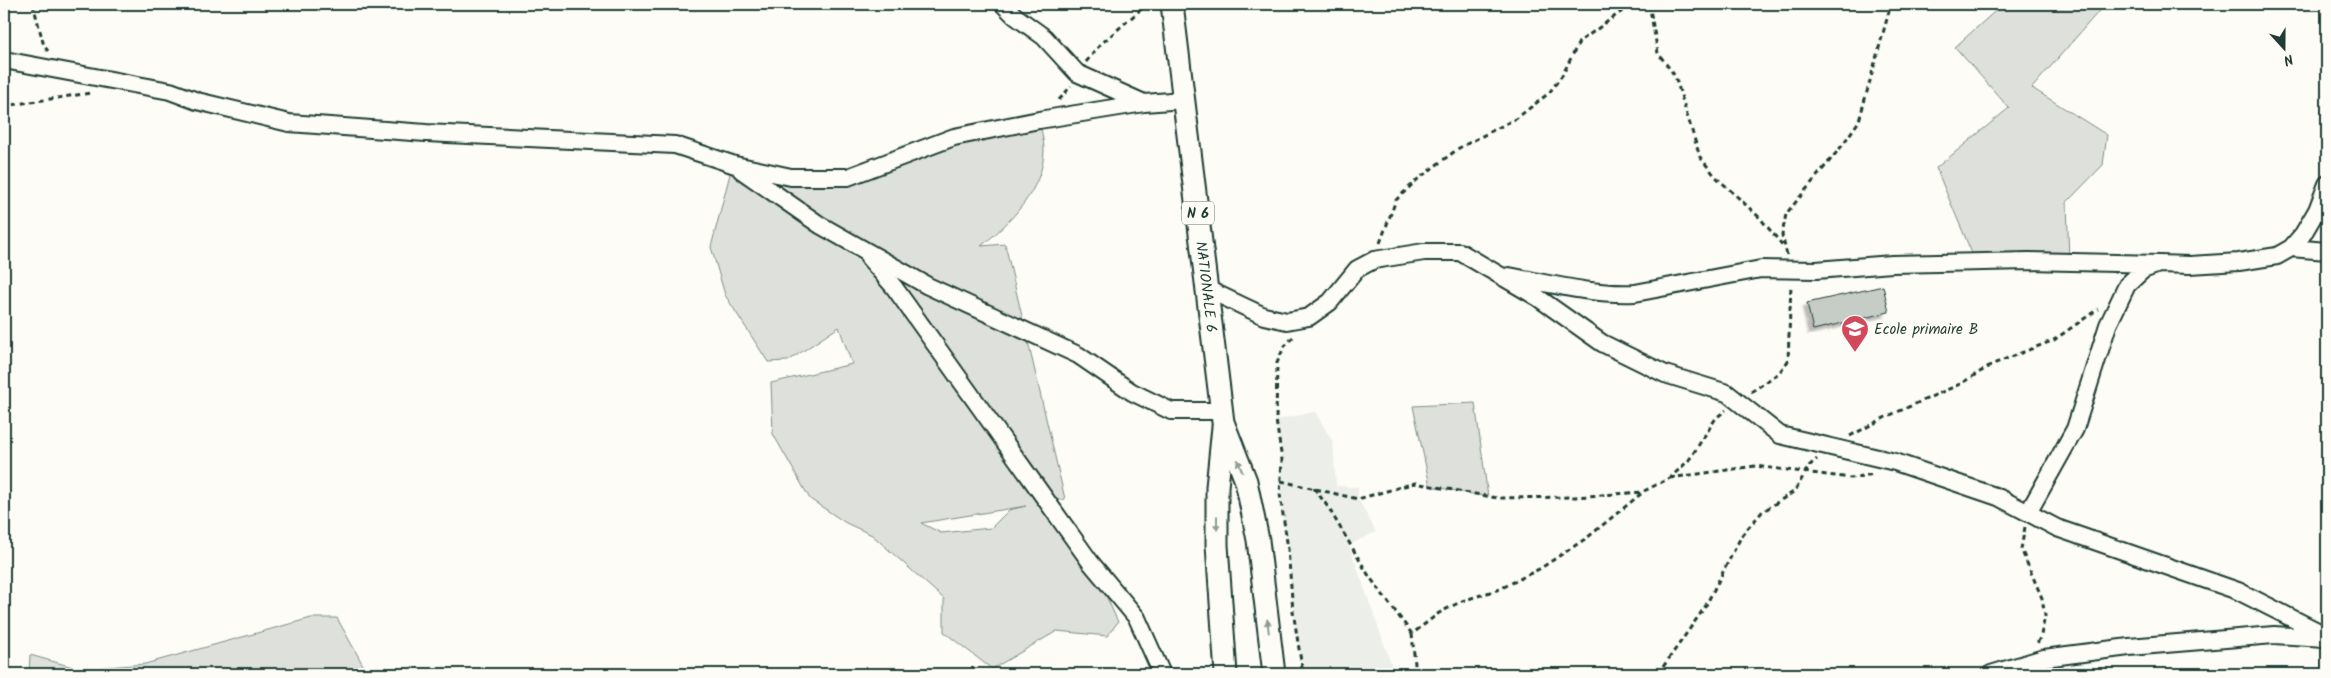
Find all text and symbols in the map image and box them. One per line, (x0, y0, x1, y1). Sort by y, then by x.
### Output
north arrow (2258, 22, 2308, 72)
text: N (2280, 47, 2296, 71)
road number: N 6 (1182, 202, 1214, 224)
street label: NATIONALE 6 (1188, 240, 1223, 334)
school or university icon: Ecole primaire B (1840, 314, 1870, 353)
place label: Ecole primaire B (1874, 318, 1978, 342)
one-way arrow (1236, 458, 1244, 473)
one-way arrow (1213, 515, 1221, 531)
one-way arrow (1264, 618, 1272, 634)

